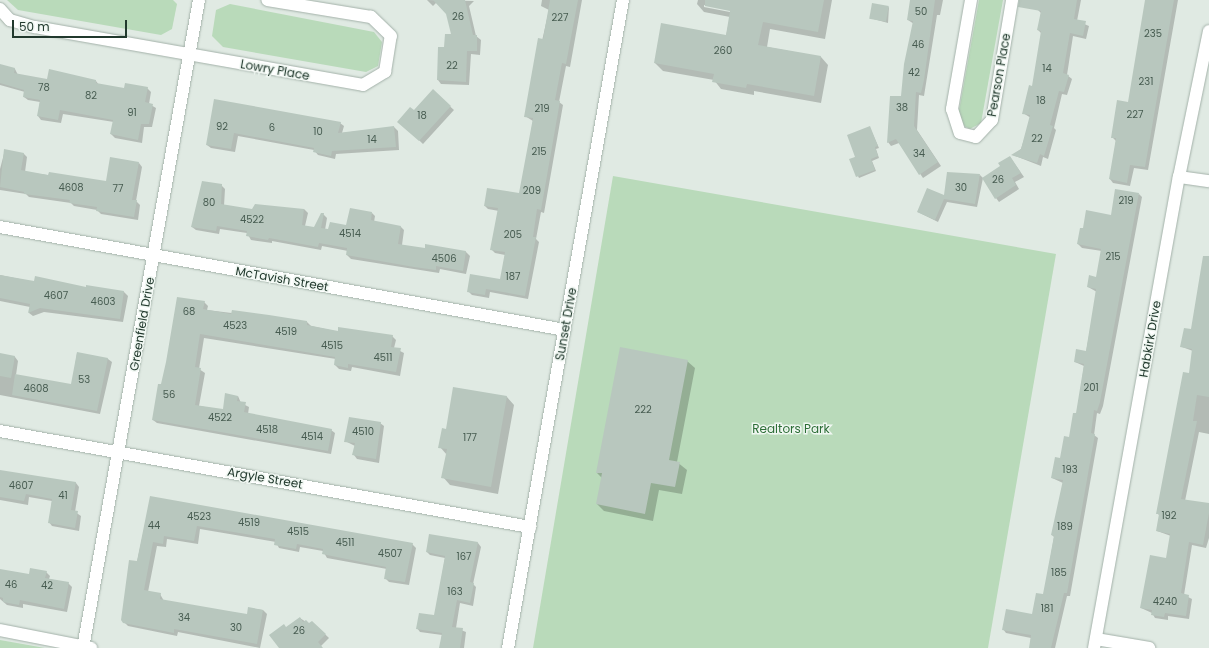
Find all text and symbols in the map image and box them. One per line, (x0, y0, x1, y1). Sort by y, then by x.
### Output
house number: 50 (915, 6, 927, 18)
house number: 26 (452, 11, 464, 23)
scale bar (14, 12, 129, 38)
house number: 227 (552, 12, 568, 24)
text: 50 m (19, 18, 50, 35)
house number: 235 (1144, 28, 1162, 40)
street label: Pearson Place (985, 32, 1013, 118)
house number: 46 (912, 39, 924, 51)
house number: 260 (714, 45, 732, 57)
street label: Lowry Place (239, 57, 311, 83)
house number: 22 (446, 60, 458, 72)
house number: 14 (1042, 63, 1052, 75)
house number: 42 (908, 67, 920, 79)
house number: 231 (1139, 76, 1153, 88)
house number: 78 (38, 82, 50, 94)
house number: 82 (85, 90, 97, 102)
house number: 18 (1036, 95, 1046, 107)
house number: 38 (896, 102, 908, 114)
house number: 219 (534, 103, 550, 115)
house number: 91 (127, 107, 137, 119)
house number: 227 (1127, 109, 1143, 121)
house number: 18 (417, 110, 427, 122)
house number: 92 (216, 121, 228, 133)
house number: 6 (269, 122, 275, 134)
house number: 10 (313, 126, 323, 138)
house number: 22 (1031, 133, 1043, 145)
house number: 14 (367, 134, 377, 146)
house number: 215 (531, 146, 547, 158)
house number: 34 (913, 148, 925, 160)
house number: 26 (992, 174, 1004, 186)
house number: 4608 (58, 182, 84, 194)
house number: 30 (955, 182, 967, 194)
house number: 77 (113, 183, 123, 195)
house number: 209 (523, 185, 541, 197)
house number: 219 (1118, 195, 1134, 207)
house number: 80 (203, 197, 215, 209)
house number: 4522 (240, 214, 264, 226)
house number: 4514 (339, 228, 361, 240)
house number: 205 (504, 229, 522, 241)
house number: 215 (1105, 251, 1121, 263)
house number: 4506 (431, 253, 457, 265)
street label: McTavish Street (234, 264, 330, 294)
house number: 187 (506, 271, 520, 283)
street label: Greenfield Drive (127, 276, 157, 372)
street label: Sunset Drive (553, 286, 579, 362)
house number: 4607 (44, 290, 68, 302)
house number: 4603 (91, 296, 115, 308)
street label: Habkirk Drive (1136, 300, 1164, 378)
house number: 68 (183, 306, 195, 318)
house number: 4523 (223, 320, 247, 332)
house number: 4519 (275, 326, 297, 338)
house number: 4515 (321, 340, 343, 352)
house number: 4511 (374, 352, 392, 364)
house number: 53 (78, 374, 90, 386)
house number: 201 (1083, 382, 1099, 394)
house number: 4608 (23, 383, 49, 395)
house number: 56 (163, 389, 175, 401)
house number: 222 (634, 404, 652, 416)
house number: 4522 (208, 412, 232, 424)
park label: Realtors Park (752, 422, 830, 436)
house number: 4518 (256, 424, 278, 436)
house number: 4510 (352, 426, 374, 438)
house number: 4514 (301, 431, 323, 443)
house number: 177 (463, 432, 477, 444)
street label: Argyle Street (226, 464, 304, 492)
house number: 193 (1062, 464, 1078, 476)
house number: 4607 (9, 480, 33, 492)
house number: 41 (58, 490, 68, 502)
house number: 192 (1161, 510, 1177, 522)
house number: 4523 (187, 511, 211, 523)
house number: 4519 (238, 517, 260, 529)
house number: 44 (148, 520, 160, 532)
house number: 189 (1057, 521, 1073, 533)
house number: 4515 (287, 526, 309, 538)
house number: 4511 (336, 537, 354, 549)
house number: 4507 (378, 548, 402, 560)
house number: 167 (456, 551, 472, 563)
house number: 185 (1051, 567, 1067, 579)
house number: 46 (5, 579, 17, 591)
house number: 42 (41, 580, 53, 592)
house number: 163 (447, 586, 463, 598)
house number: 4240 (1153, 596, 1177, 608)
house number: 181 (1041, 603, 1053, 615)
house number: 34 (178, 612, 190, 624)
house number: 30 (230, 622, 242, 634)
house number: 26 (293, 625, 305, 637)

